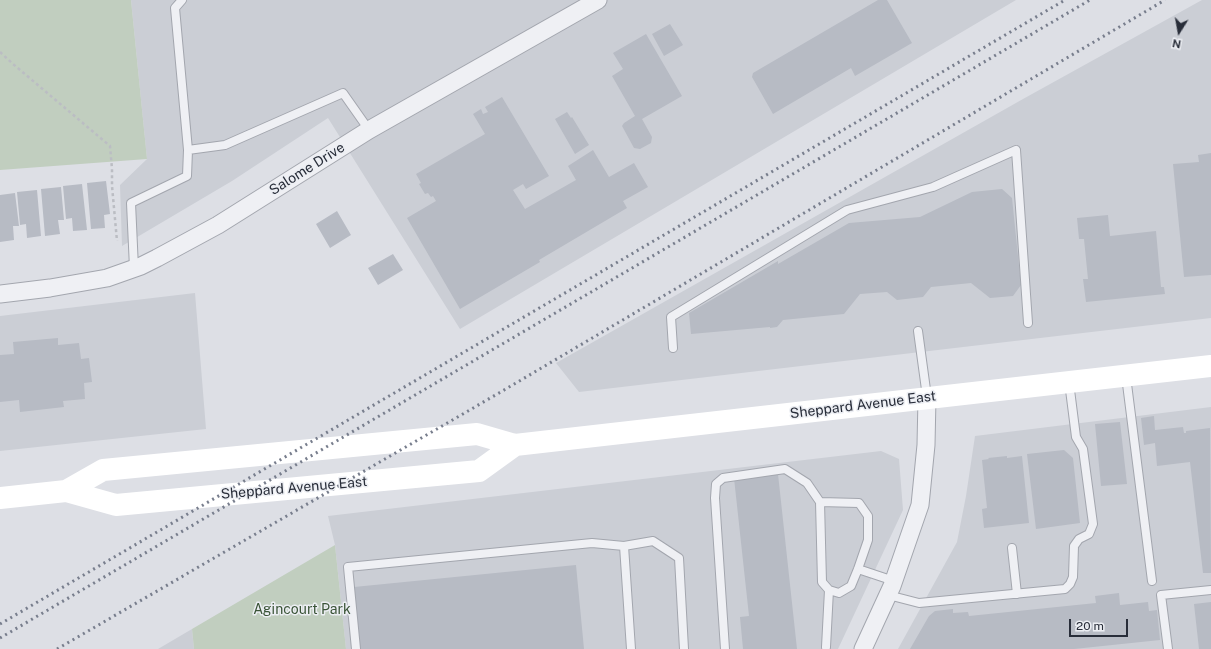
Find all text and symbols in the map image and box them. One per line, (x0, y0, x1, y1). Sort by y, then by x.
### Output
north arrow (1159, 12, 1199, 52)
text: N (1171, 37, 1182, 50)
street label: Salome Drive (266, 139, 348, 199)
street label: Sheppard Avenue East (789, 388, 937, 422)
street label: Sheppard Avenue East (220, 473, 368, 503)
park label: Agincourt Park (253, 602, 351, 618)
scale bar (1071, 611, 1130, 637)
text: 20 m (1076, 619, 1104, 633)

